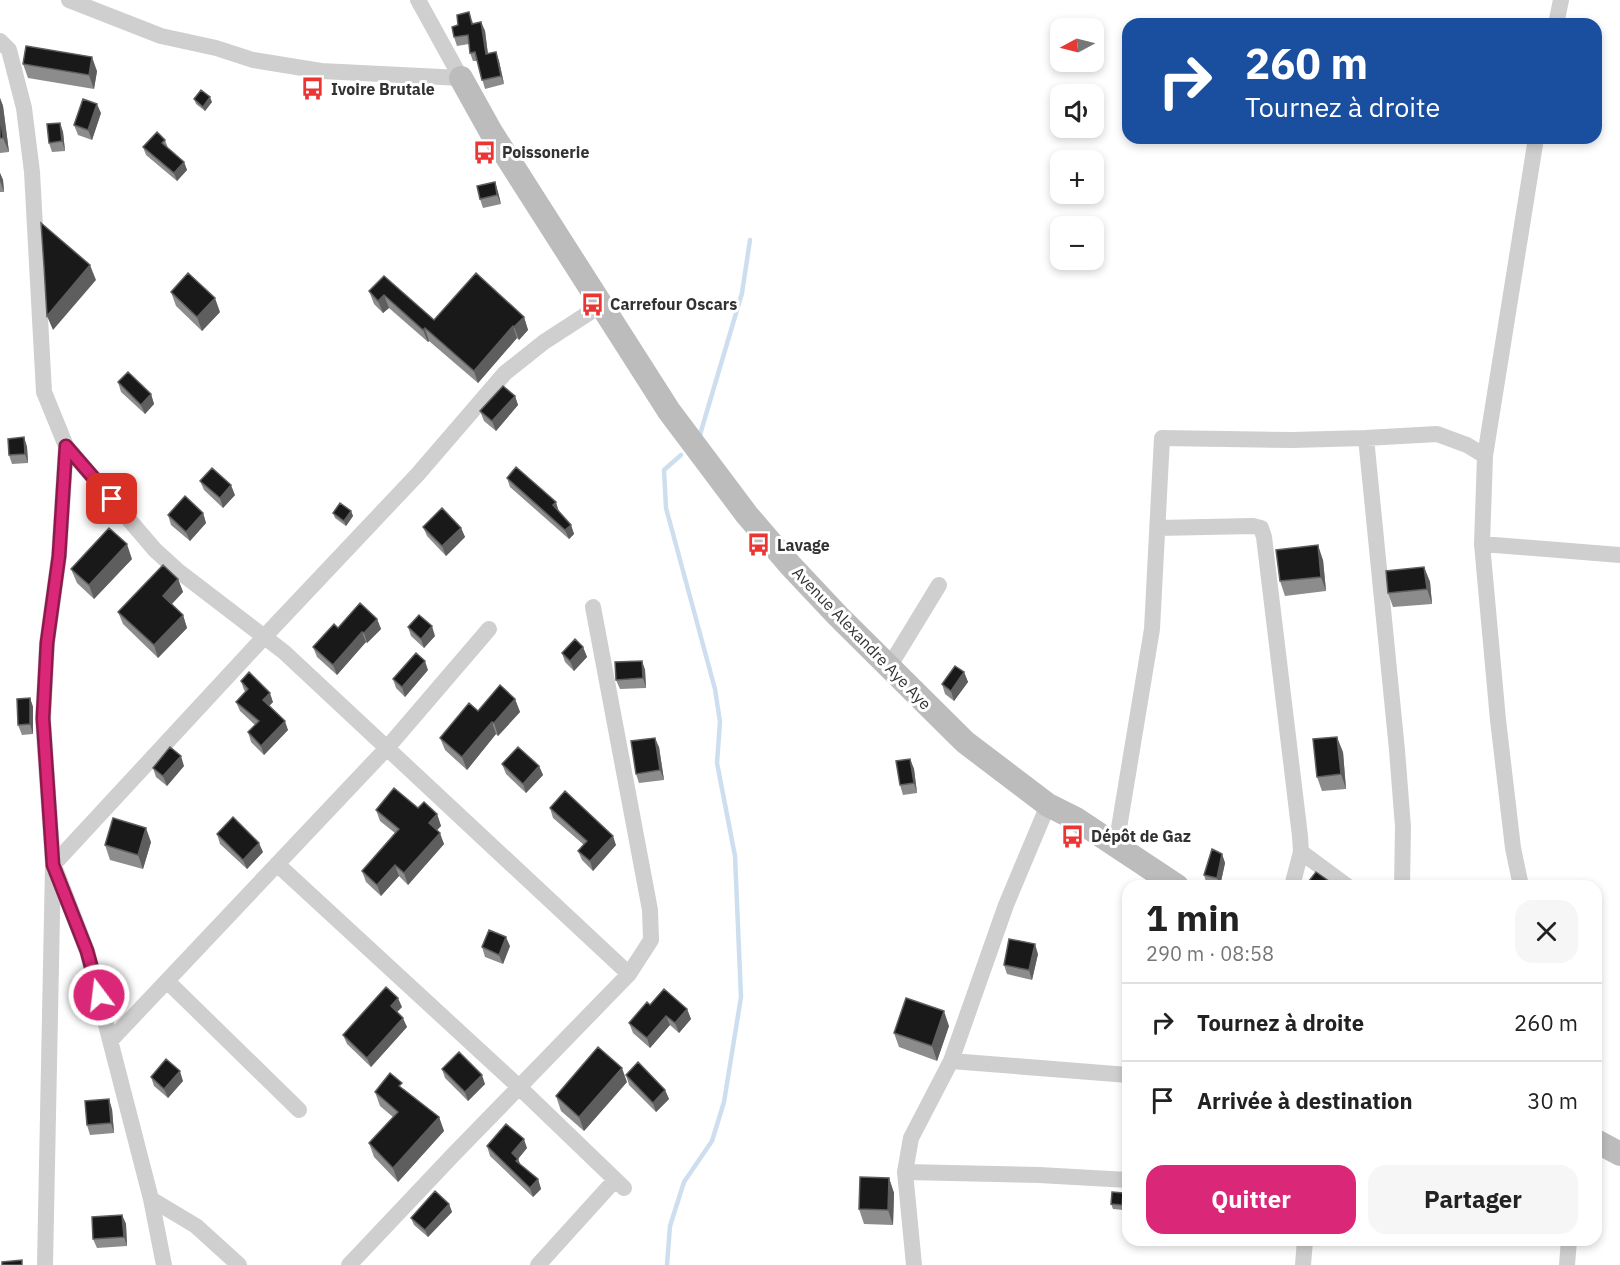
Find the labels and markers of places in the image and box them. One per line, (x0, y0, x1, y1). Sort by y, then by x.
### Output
bus stop icon: Ivoire Brutale (300, 76, 326, 102)
place label: Ivoire Brutale (331, 79, 435, 99)
bus stop icon: Poissonerie (471, 139, 497, 165)
place label: Poissonerie (502, 142, 589, 162)
bus stop icon: Carrefour Oscars (579, 291, 605, 317)
place label: Carrefour Oscars (610, 294, 737, 314)
pin (86, 473, 137, 524)
bus stop icon: Lavage (746, 532, 772, 558)
place label: Lavage (777, 535, 830, 555)
bus stop icon: Dépôt de Gaz (1060, 823, 1086, 849)
place label: Dépôt de Gaz (1091, 826, 1191, 846)

